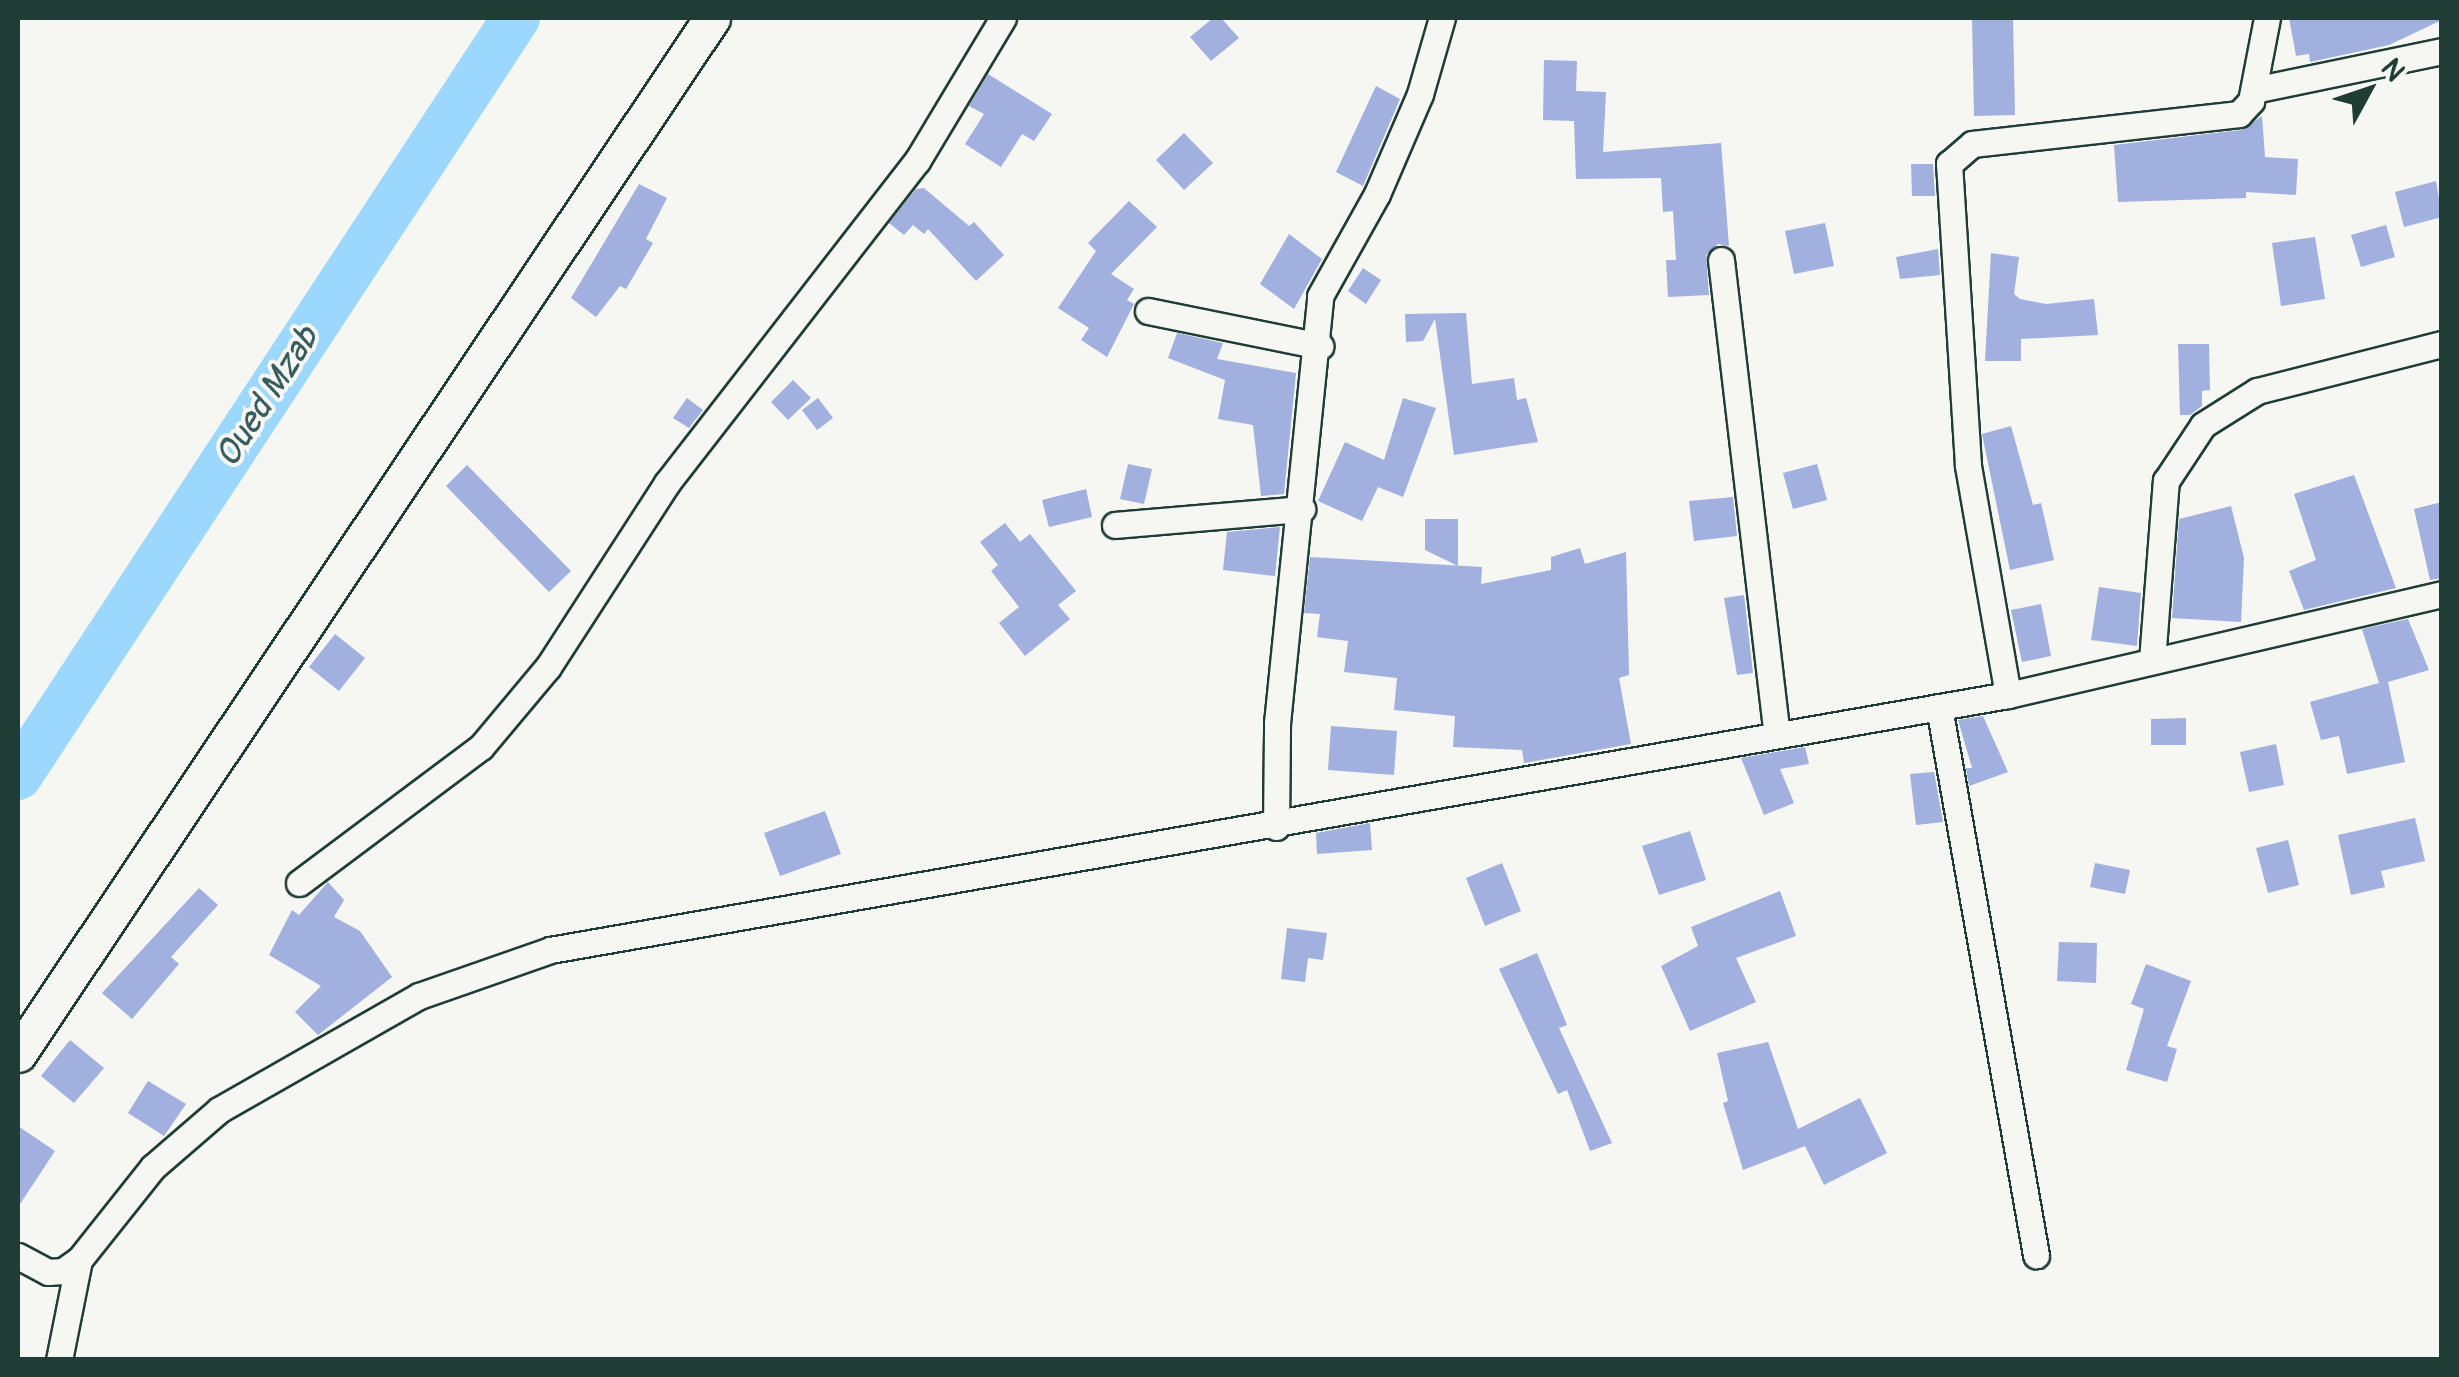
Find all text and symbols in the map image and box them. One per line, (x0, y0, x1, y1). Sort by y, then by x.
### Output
north arrow (2319, 40, 2419, 140)
text: N (2373, 52, 2412, 89)
water label: Oued Mzab (206, 319, 328, 475)

